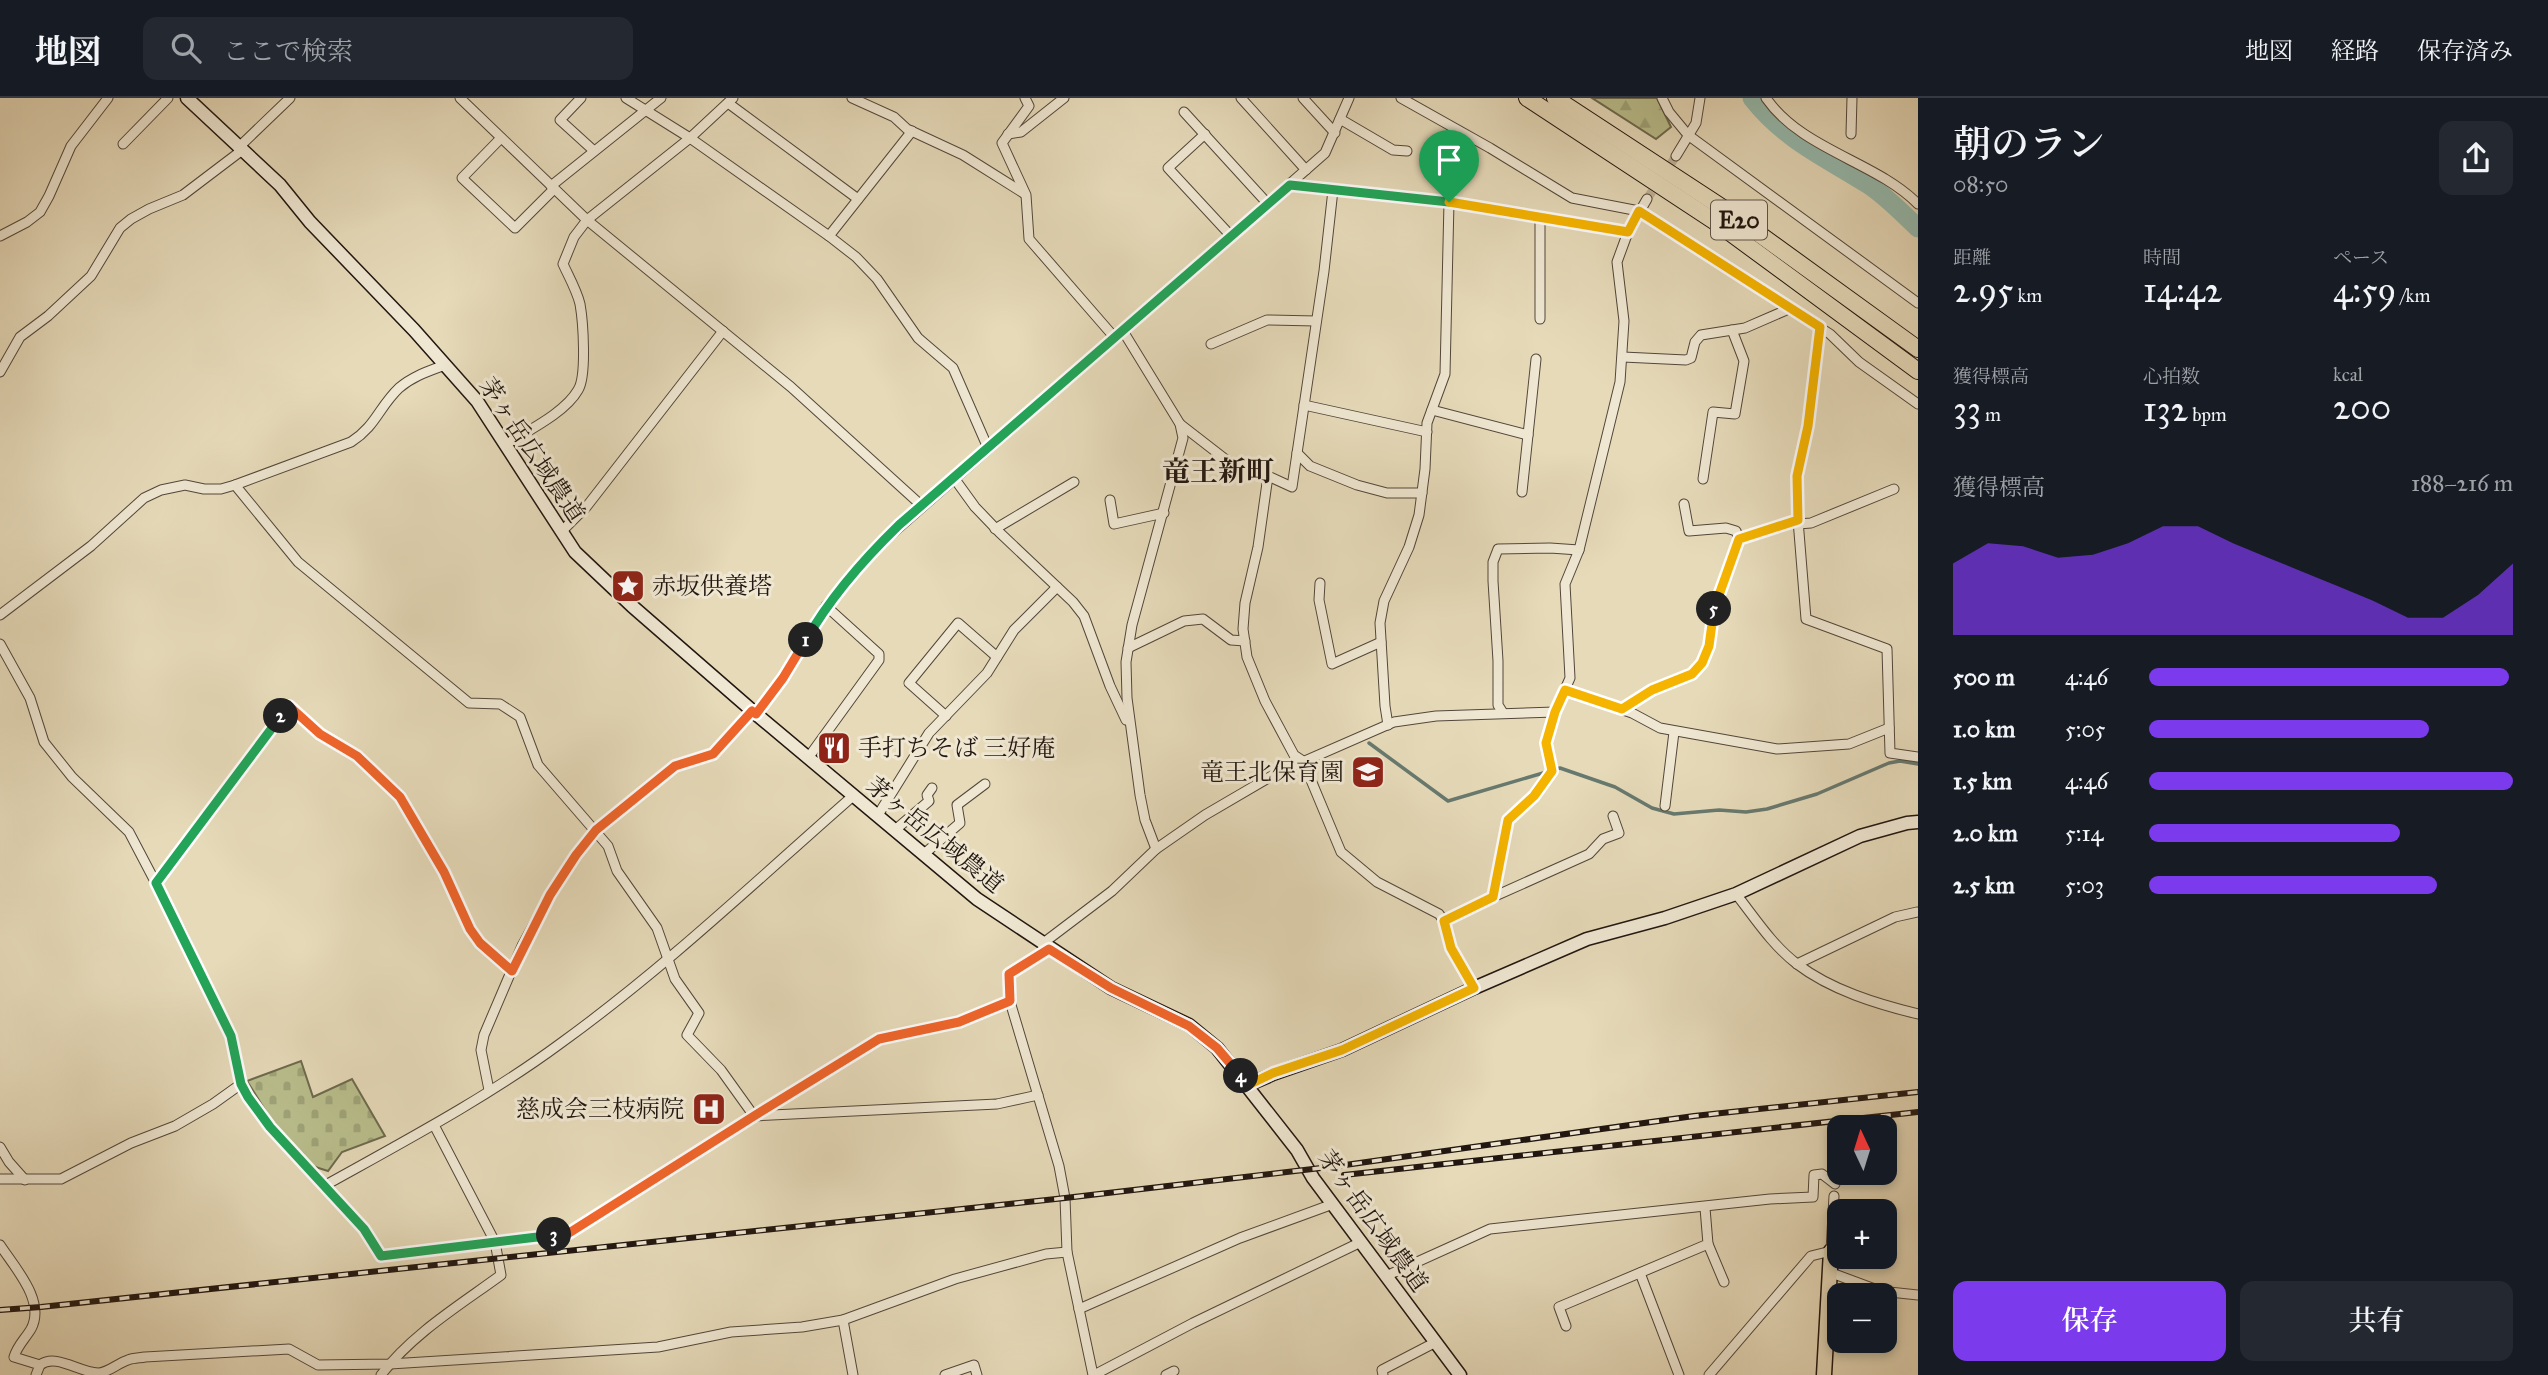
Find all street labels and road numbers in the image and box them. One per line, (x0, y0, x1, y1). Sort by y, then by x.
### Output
road number: E20 (1711, 200, 1767, 239)
street label: 茅ヶ岳広域農道 (473, 372, 591, 528)
street label: 茅ヶ岳広域農道 (860, 770, 1010, 900)
street label: 茅ヶ岳広域農道 (1311, 1144, 1435, 1298)

